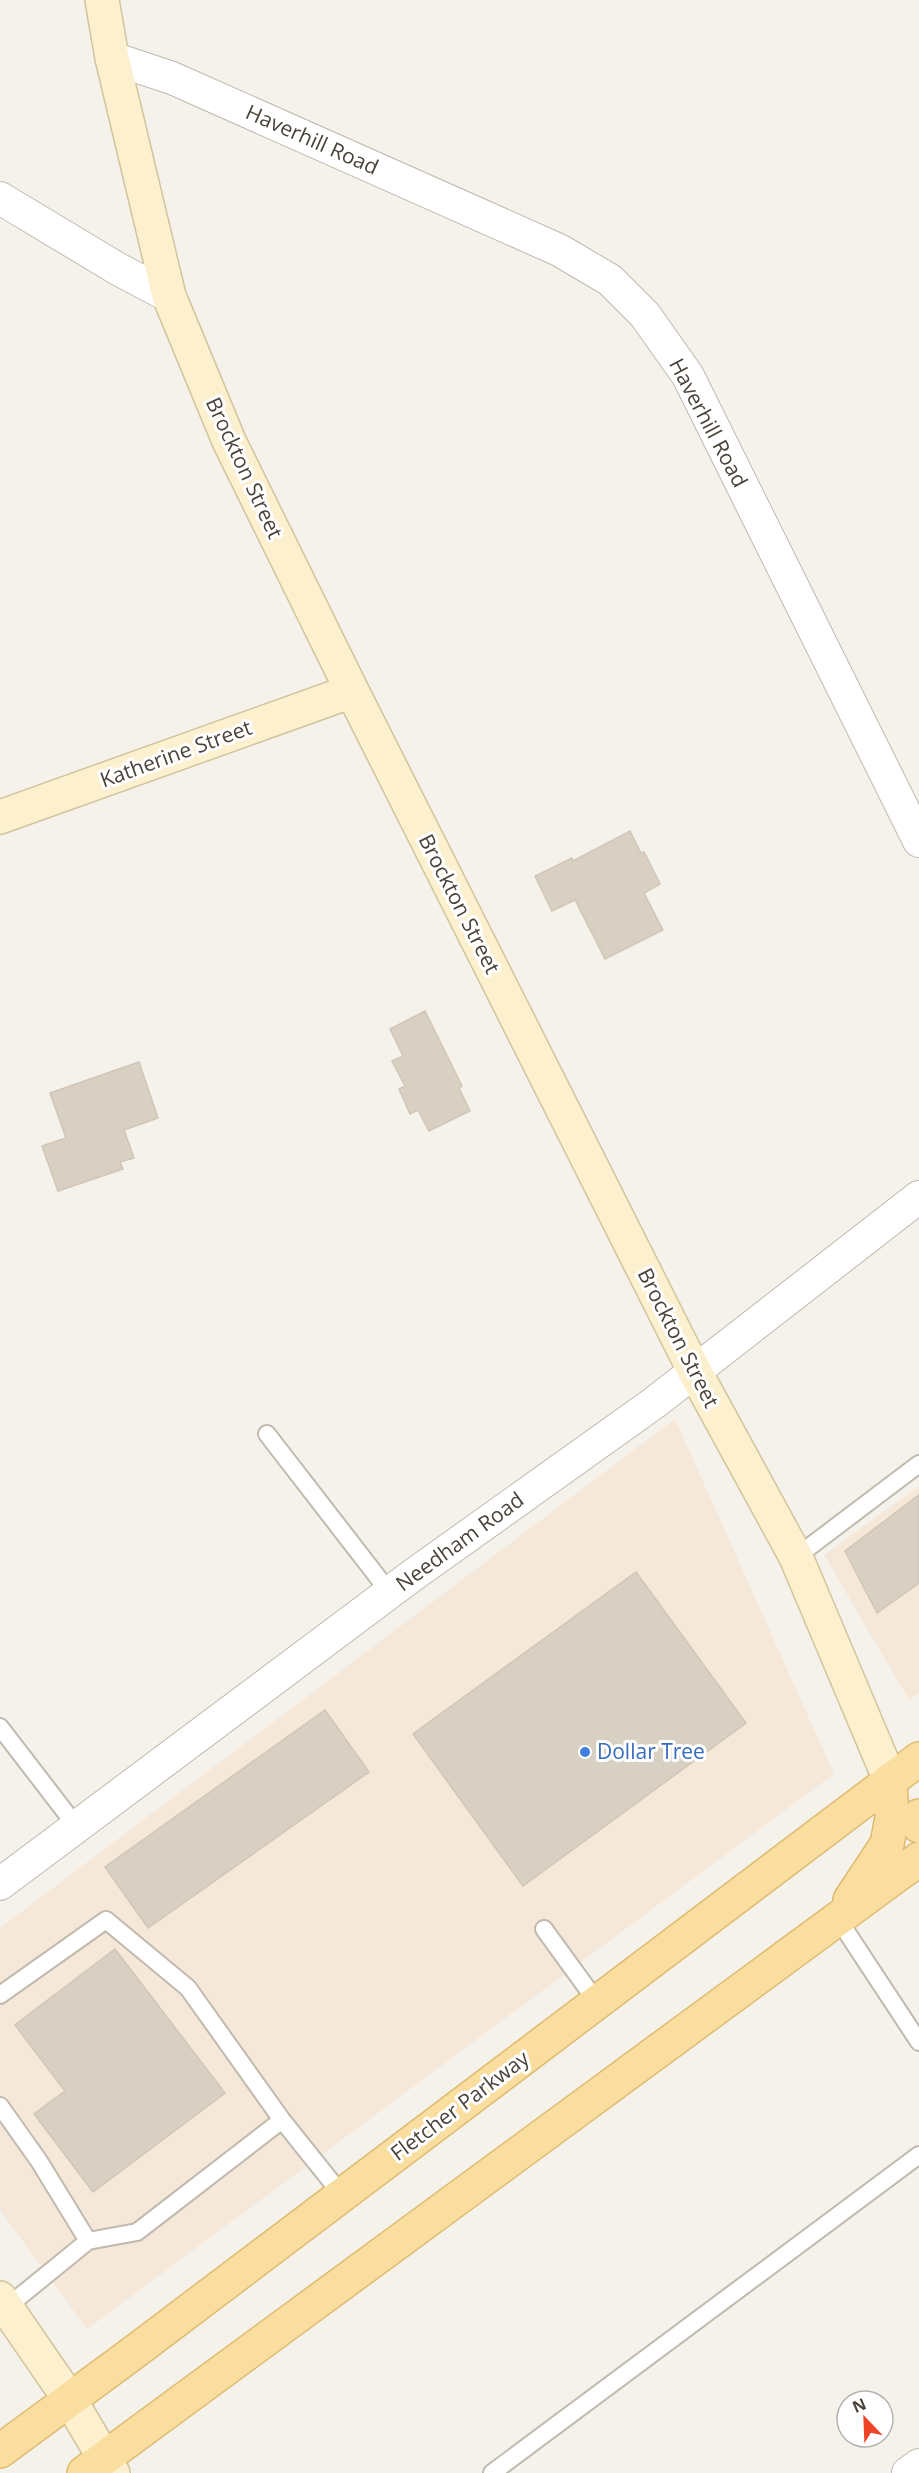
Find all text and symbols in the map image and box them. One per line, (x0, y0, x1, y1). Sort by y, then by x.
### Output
street label: Haverhill Road (242, 97, 383, 181)
street label: Haverhill Road (663, 353, 755, 492)
street label: Brockton Street (200, 392, 290, 543)
street label: Katherine Street (96, 713, 255, 793)
street label: Brockton Street (413, 829, 507, 978)
street label: Brockton Street (632, 1263, 726, 1412)
street label: Needham Road (390, 1485, 529, 1597)
place label: Dollar Tree (597, 1737, 705, 1765)
marker: Dollar Tree (578, 1745, 592, 1759)
street label: Fletcher Parkway (384, 2044, 535, 2167)
north arrow (835, 2389, 895, 2449)
text: N (849, 2393, 869, 2418)

